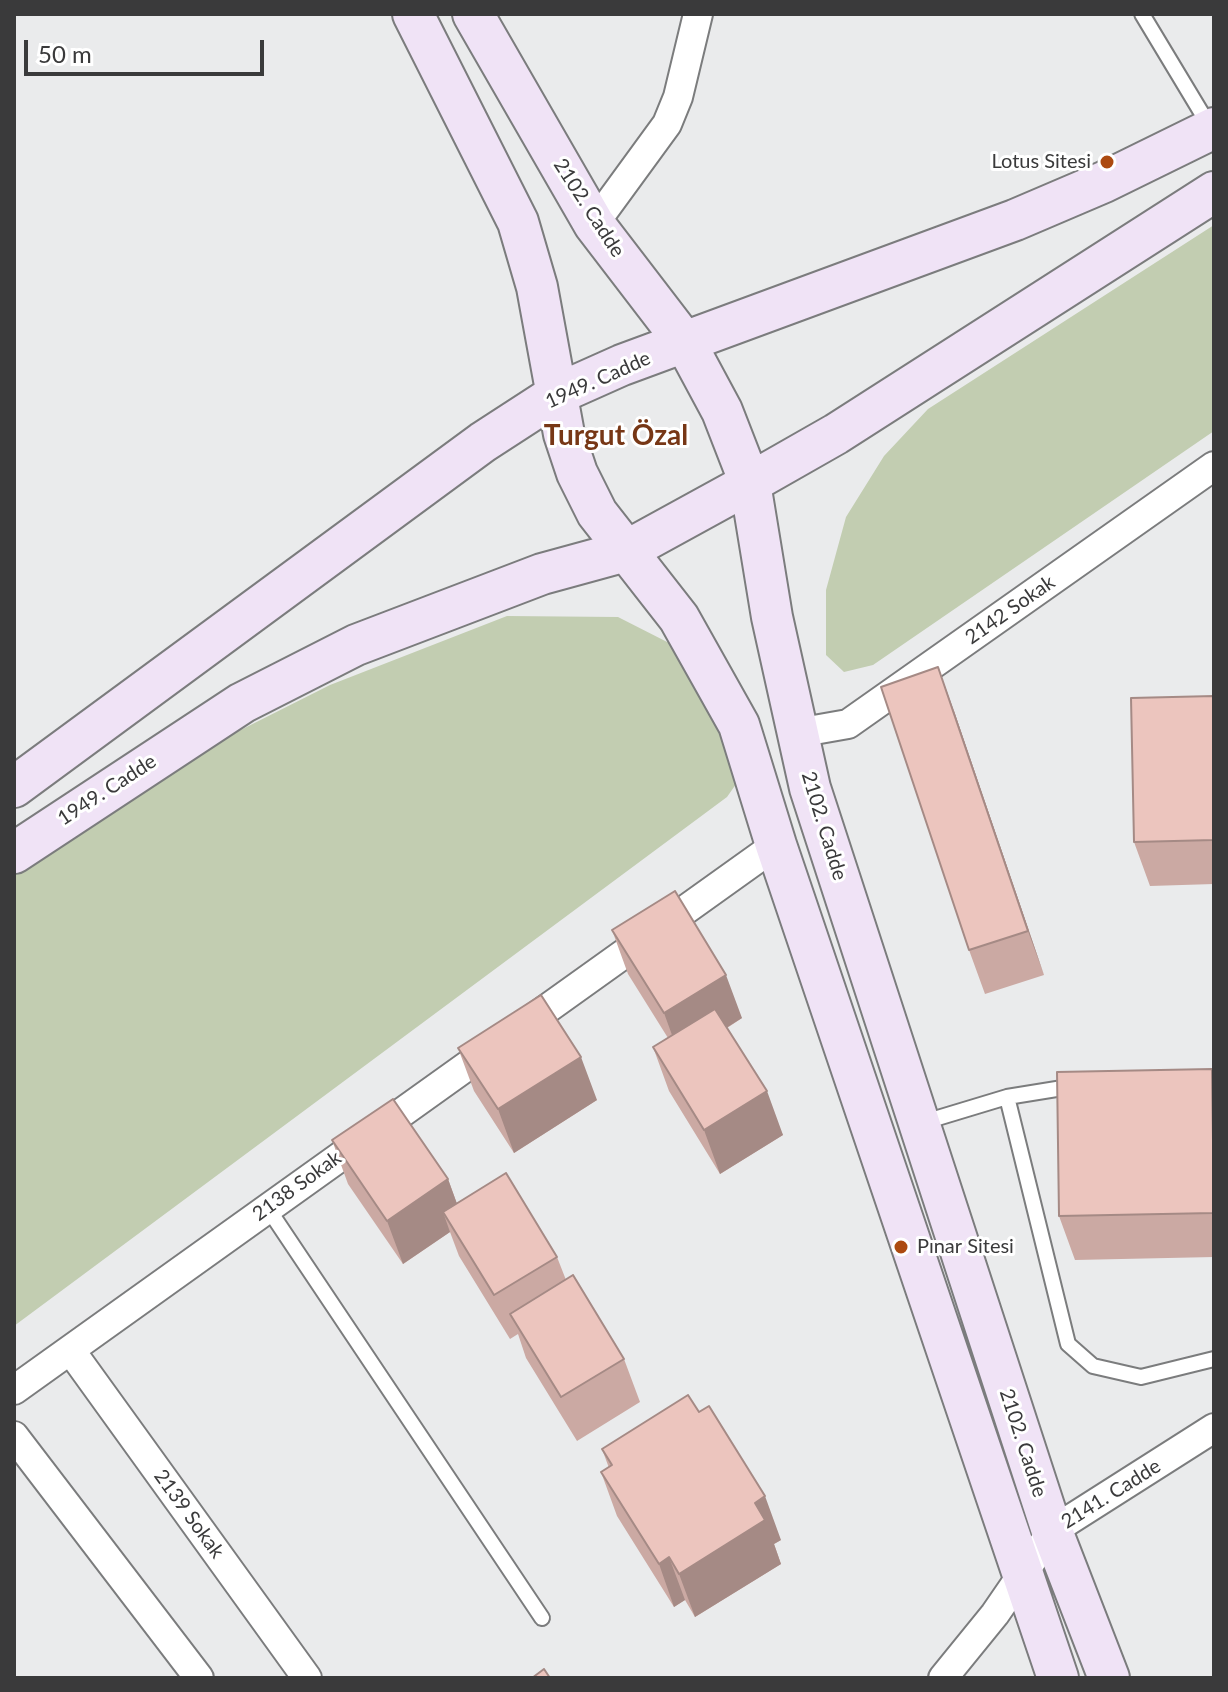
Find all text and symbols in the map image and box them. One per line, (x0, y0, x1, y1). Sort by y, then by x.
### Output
scale bar (28, 24, 268, 74)
text: 50 m (38, 39, 92, 68)
place label: Lotus Sitesi (992, 150, 1091, 174)
marker: Lotus Sitesi (1098, 153, 1116, 171)
street label: 2102. Cadde (548, 154, 630, 262)
street label: 1949. Cadde (542, 346, 654, 414)
district label: Turgut Özal (544, 419, 688, 453)
street label: 2142 Sokak (961, 570, 1059, 650)
street label: 1949. Cadde (53, 749, 161, 831)
street label: 2102. Cadde (796, 769, 852, 883)
street label: 2138 Sokak (248, 1146, 346, 1226)
place label: Pınar Sitesi (917, 1235, 1014, 1259)
marker: Pınar Sitesi (892, 1238, 910, 1256)
street label: 2102. Cadde (994, 1386, 1052, 1500)
street label: 2141. Cadde (1057, 1454, 1165, 1534)
street label: 2139 Sokak (149, 1465, 229, 1563)

